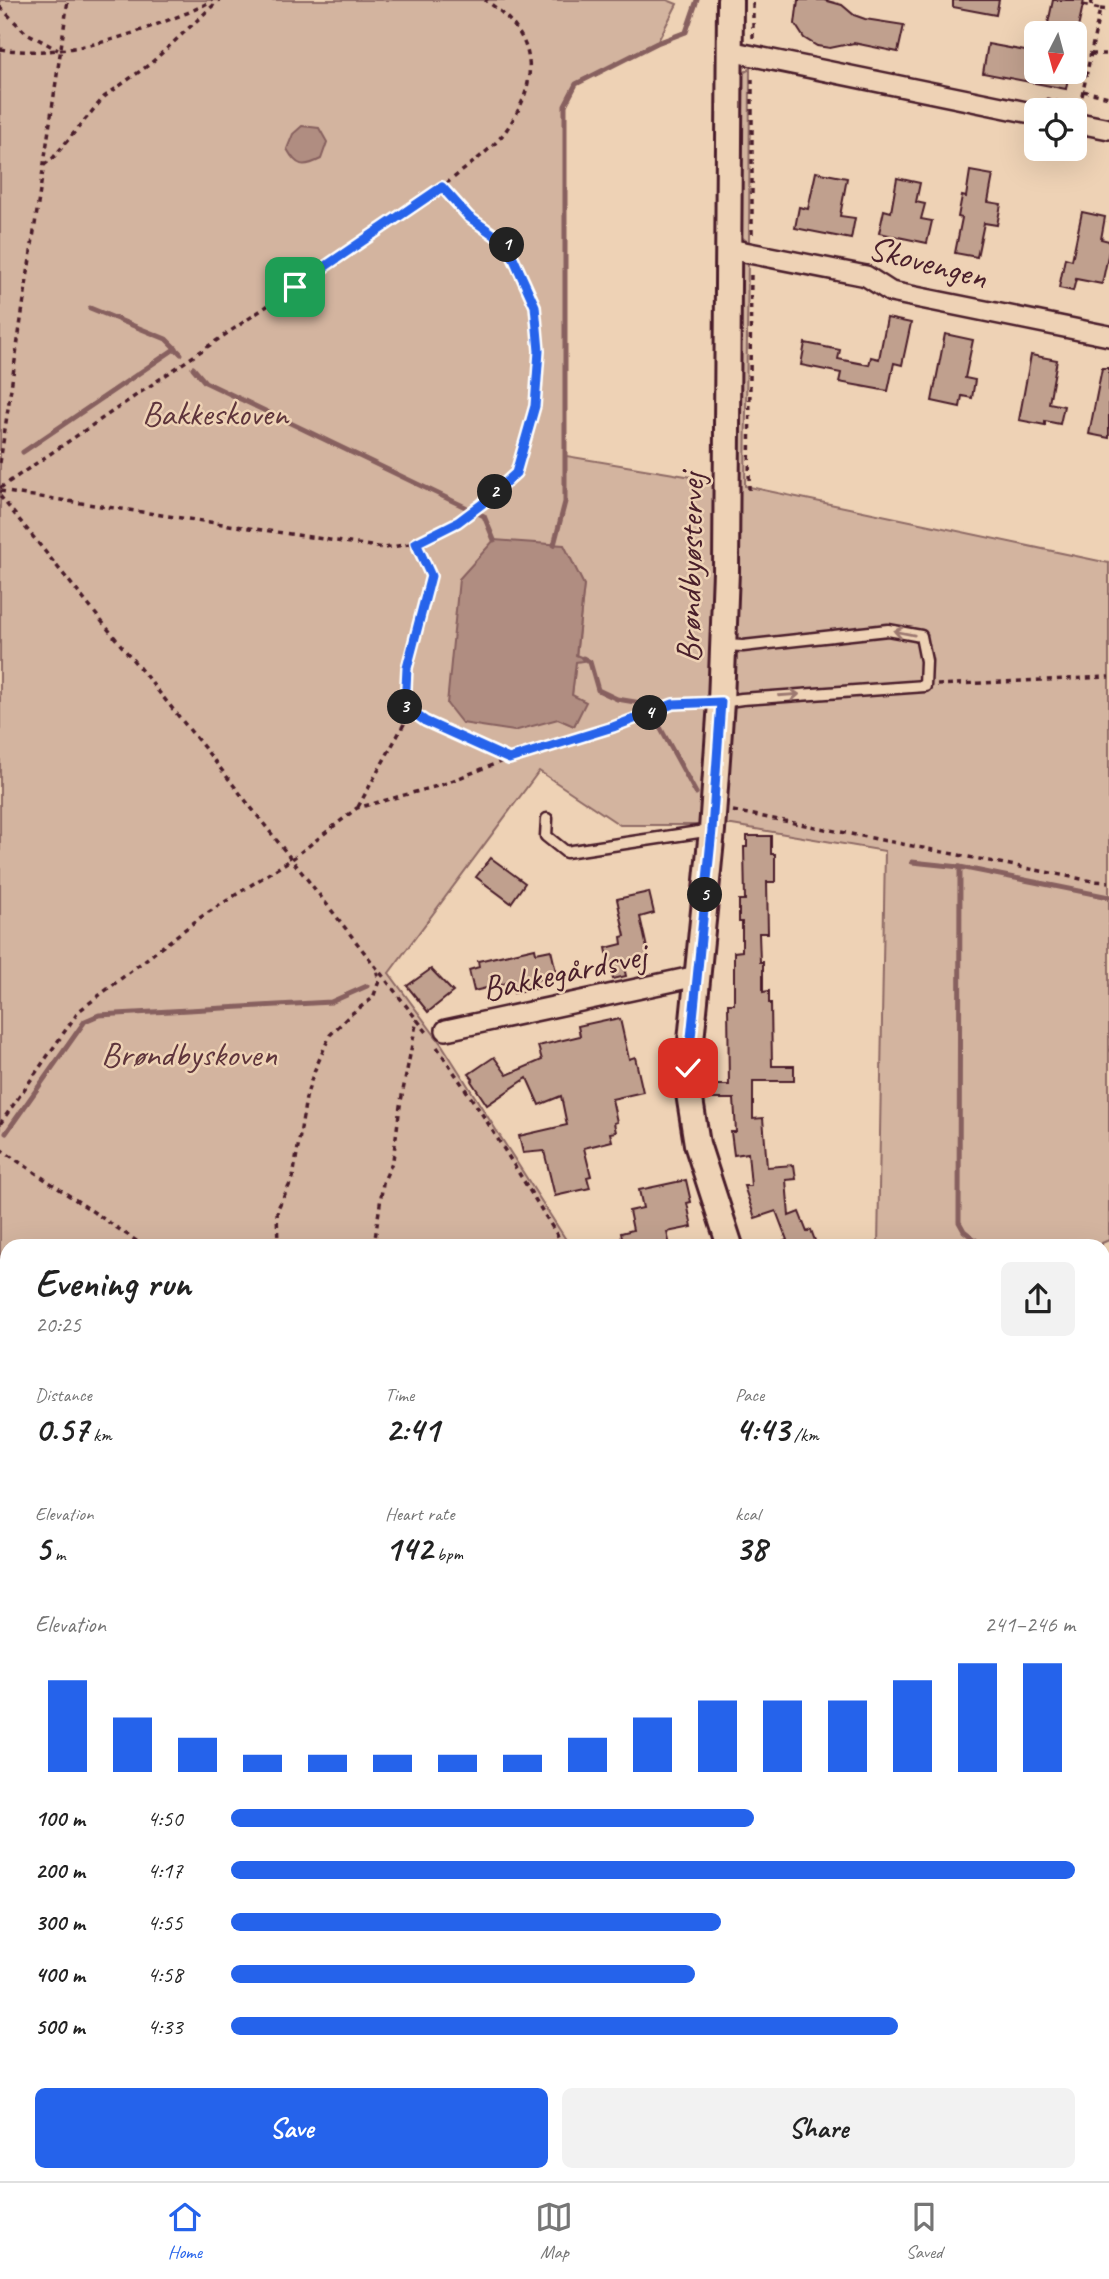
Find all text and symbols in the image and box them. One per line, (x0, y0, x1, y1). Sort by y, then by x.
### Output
north arrow (1024, 21, 1087, 84)
map controls (1024, 21, 1087, 161)
button: locate (1024, 98, 1087, 161)
street label: Skovengen (864, 225, 993, 299)
pin: 1 (490, 228, 524, 262)
text: 1 (502, 232, 511, 256)
pin (265, 257, 325, 317)
icon: arrive (276, 268, 314, 306)
park label: Bakkeskoven (142, 391, 290, 436)
street label: Brøndbyøstervej (666, 468, 714, 663)
pin: 2 (477, 475, 512, 510)
text: 2 (490, 479, 499, 503)
one-way arrow (893, 625, 916, 639)
one-way arrow (777, 688, 800, 701)
pin: 3 (388, 690, 422, 724)
text: 3 (400, 694, 409, 718)
pin: 4 (632, 696, 668, 730)
text: 4 (645, 700, 654, 724)
pin: 5 (688, 878, 722, 912)
text: 5 (700, 882, 709, 906)
street label: Bakkegårdsvej (478, 932, 655, 1011)
park label: Brøndbyskoven (101, 1032, 277, 1077)
pin (658, 1038, 718, 1098)
icon: check (669, 1049, 707, 1087)
text: Evening run (35, 1260, 191, 1307)
button: share (1001, 1262, 1075, 1336)
text: 20:25 (35, 1310, 81, 1339)
text: Distance (35, 1383, 92, 1407)
text: Time (385, 1383, 414, 1407)
text: Pace (735, 1383, 764, 1407)
text: 0.57 (35, 1407, 88, 1452)
text: 2:41 (385, 1407, 439, 1452)
text: 4:43 (735, 1407, 789, 1452)
text: km (88, 1423, 112, 1447)
text: /km (789, 1423, 819, 1447)
text: Elevation (35, 1502, 93, 1526)
text: Heart rate (385, 1502, 454, 1526)
text: kcal (735, 1502, 760, 1526)
text: 5 (35, 1526, 50, 1571)
text: 142 (385, 1526, 432, 1571)
text: 38 (735, 1526, 767, 1571)
text: m (50, 1542, 65, 1566)
text: bpm (432, 1542, 463, 1566)
text: Elevation (35, 1610, 106, 1639)
text: 241–246 m (984, 1610, 1075, 1639)
text: 100 m (35, 1804, 85, 1833)
text: 4:50 (147, 1804, 183, 1833)
text: 200 m (35, 1856, 85, 1885)
text: 4:17 (147, 1856, 183, 1885)
text: 300 m (35, 1908, 85, 1937)
text: 4:55 (147, 1908, 183, 1937)
text: 400 m (35, 1960, 85, 1989)
text: 4:58 (147, 1960, 183, 1989)
text: 500 m (35, 2012, 84, 2041)
text: 4:33 (147, 2012, 183, 2041)
button: Save (35, 2088, 548, 2168)
button: Share (562, 2088, 1075, 2168)
tab: Home (166, 2198, 204, 2264)
tab: Map (535, 2198, 573, 2264)
tab: Saved (905, 2198, 943, 2264)

